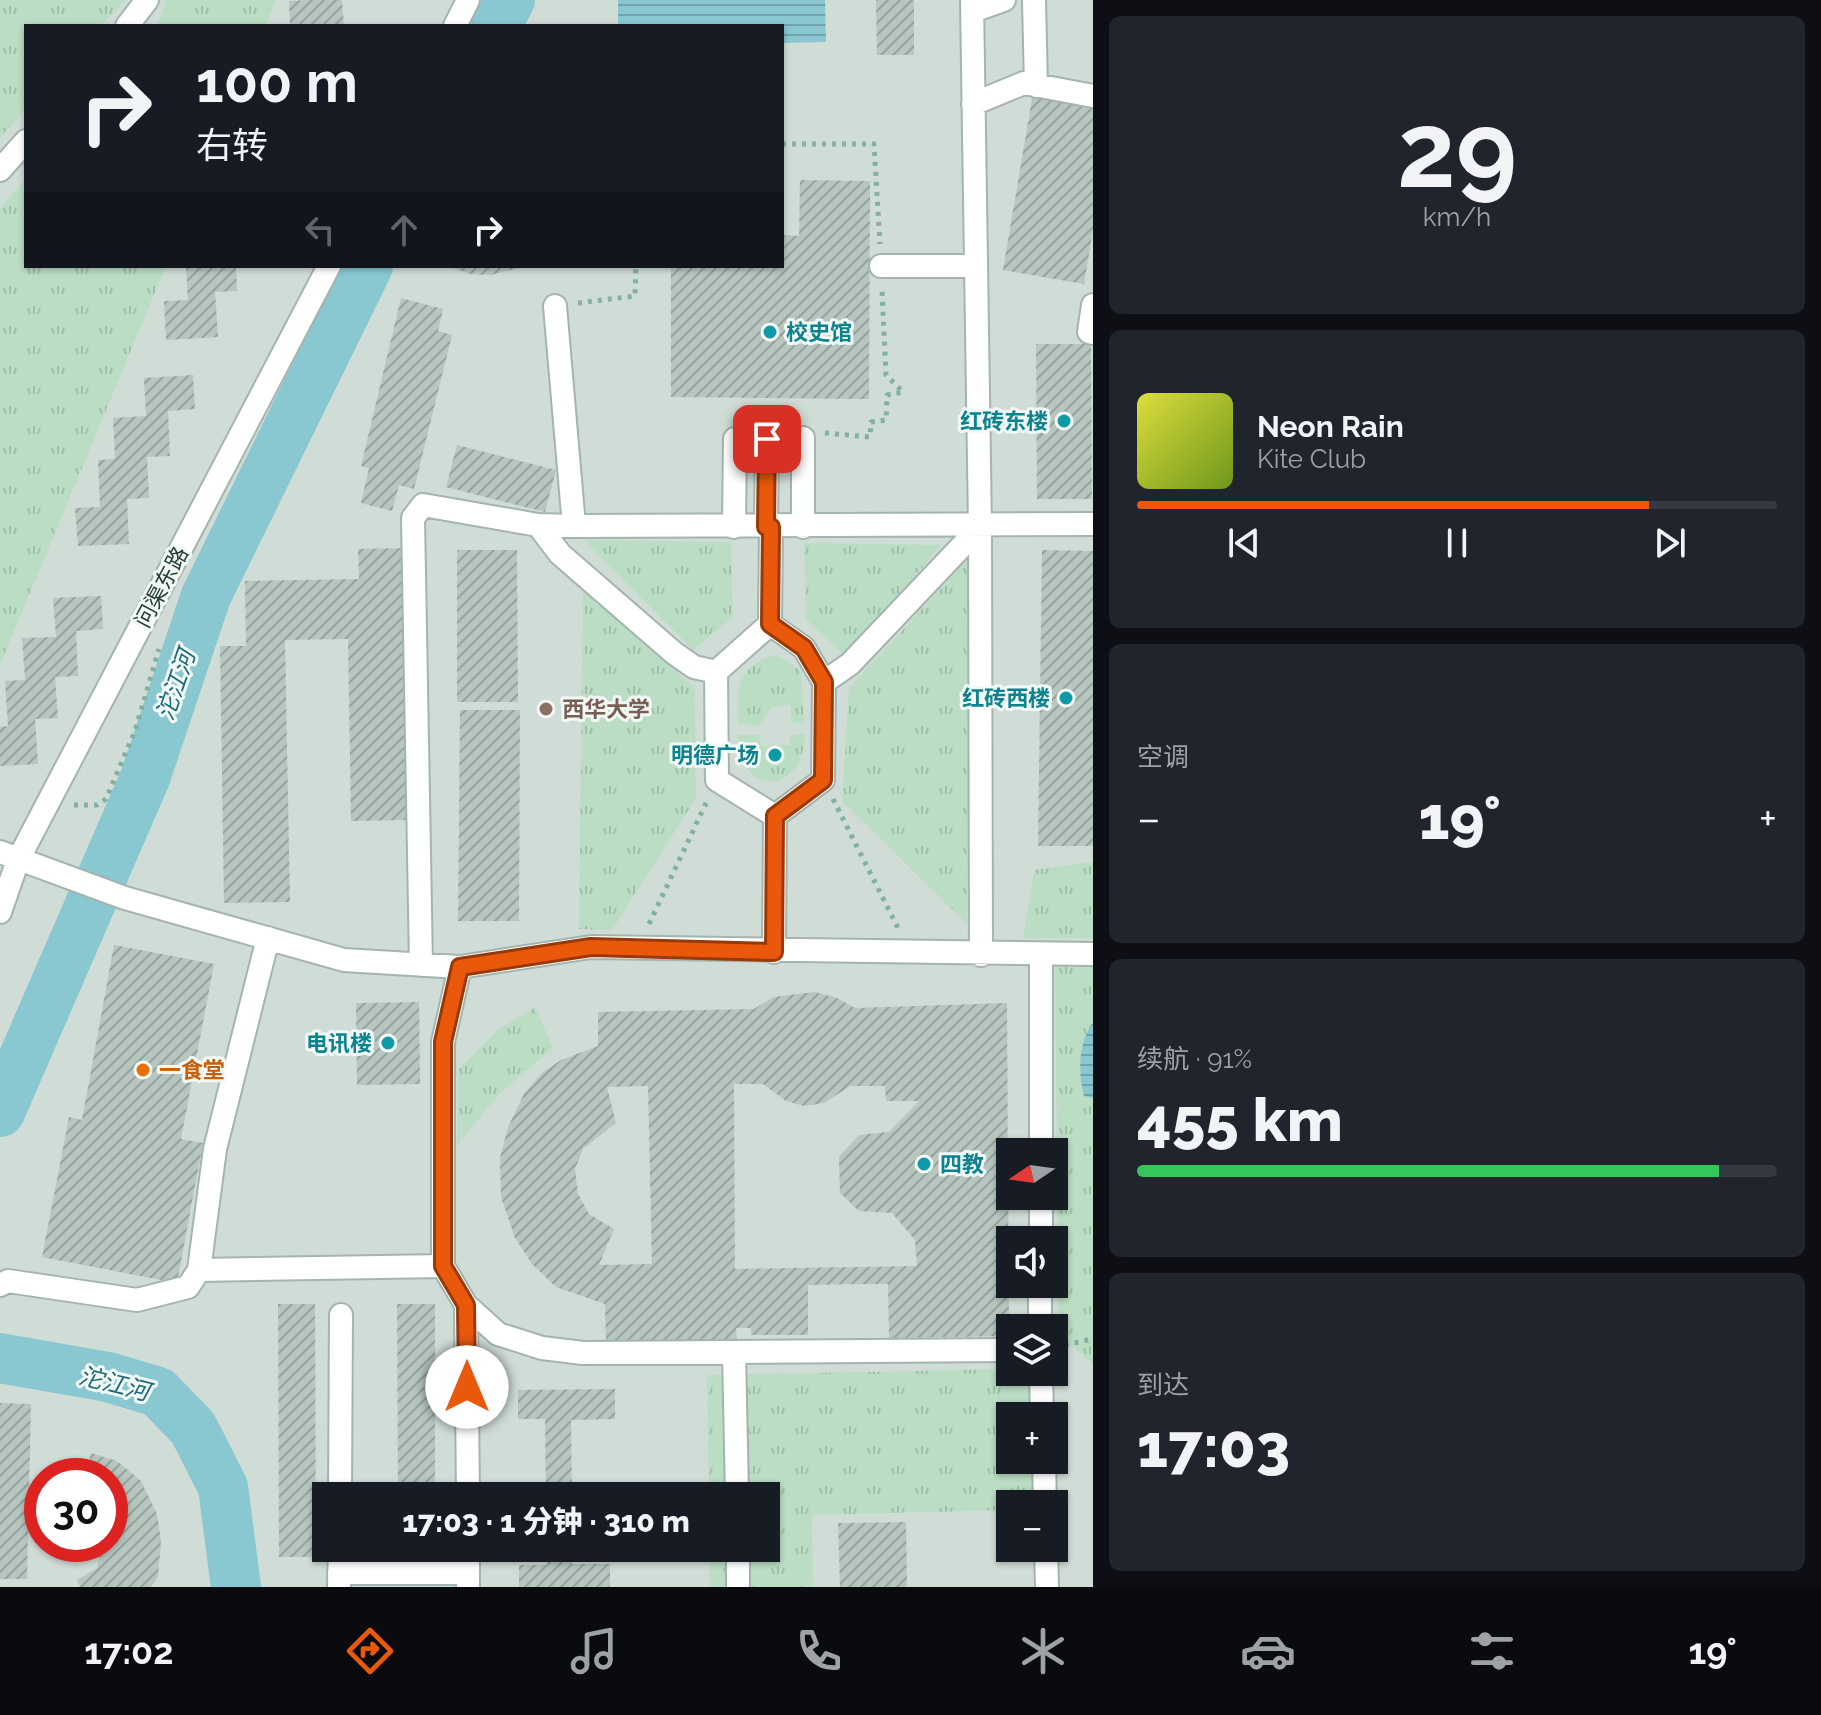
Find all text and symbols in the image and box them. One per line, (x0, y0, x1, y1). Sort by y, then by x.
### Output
text: 100 m (196, 49, 358, 115)
icon: right (64, 56, 168, 160)
text: 29 (1397, 89, 1517, 211)
text: 右转 (196, 124, 268, 166)
text: km/h (1423, 202, 1491, 232)
icon: left (298, 208, 342, 252)
icon: ahead (382, 208, 426, 252)
icon: right (466, 208, 510, 252)
place label: 校史馆 (786, 319, 852, 345)
marker: 校史馆 (761, 323, 779, 341)
pin (733, 405, 801, 473)
place label: 红砖东楼 (960, 408, 1048, 434)
text: Neon Rain (1257, 409, 1404, 444)
marker: 红砖东楼 (1055, 412, 1073, 430)
icon: arrive (745, 417, 789, 461)
text: Kite Club (1257, 444, 1366, 474)
icon: previous (1222, 521, 1266, 565)
icon: pause (1435, 521, 1479, 565)
icon: next (1648, 521, 1692, 565)
street label: 问渠东路 (129, 542, 193, 632)
water label: 沱江河 (150, 642, 202, 724)
place label: 红砖西楼 (962, 685, 1050, 711)
marker: 红砖西楼 (1057, 689, 1075, 707)
place label: 西华大学 (562, 696, 650, 722)
marker: 西华大学 (537, 700, 555, 718)
place label: 明德广场 (671, 742, 759, 768)
text: 空调 (1137, 742, 1189, 772)
marker: 明德广场 (766, 746, 784, 764)
text: 19° (1419, 783, 1501, 853)
text: − (1137, 793, 1161, 844)
text: + (1759, 793, 1777, 844)
place label: 电讯楼 (306, 1030, 372, 1056)
marker: 电讯楼 (379, 1034, 397, 1052)
text: 续航 · 91% (1137, 1044, 1252, 1074)
place label: 一食堂 (159, 1057, 225, 1083)
marker: 一食堂 (134, 1061, 152, 1079)
text: 455 km (1137, 1085, 1343, 1155)
north arrow (996, 1138, 1068, 1210)
map controls (996, 1138, 1068, 1562)
place label: 四教 (940, 1151, 984, 1177)
marker: 四教 (915, 1155, 933, 1173)
button: sound (996, 1226, 1068, 1298)
button: layers (996, 1314, 1068, 1386)
position arrow (425, 1345, 509, 1429)
water label: 沱江河 (76, 1361, 156, 1407)
text: 到达 (1137, 1370, 1189, 1400)
button: + (996, 1402, 1068, 1474)
text: 17:03 (1137, 1411, 1290, 1481)
speed limit sign: 30 (24, 1458, 128, 1562)
button: − (996, 1490, 1068, 1562)
text: 17:03 · 1 分钟 · 310 m (402, 1504, 690, 1539)
icon: directions (342, 1623, 398, 1679)
icon: music (566, 1623, 622, 1679)
icon: phone (791, 1623, 847, 1679)
icon: climate (1015, 1623, 1071, 1679)
icon: car (1240, 1623, 1296, 1679)
icon: filters (1464, 1623, 1520, 1679)
text: 17:02 (84, 1630, 173, 1672)
text: 19° (1688, 1630, 1737, 1672)

